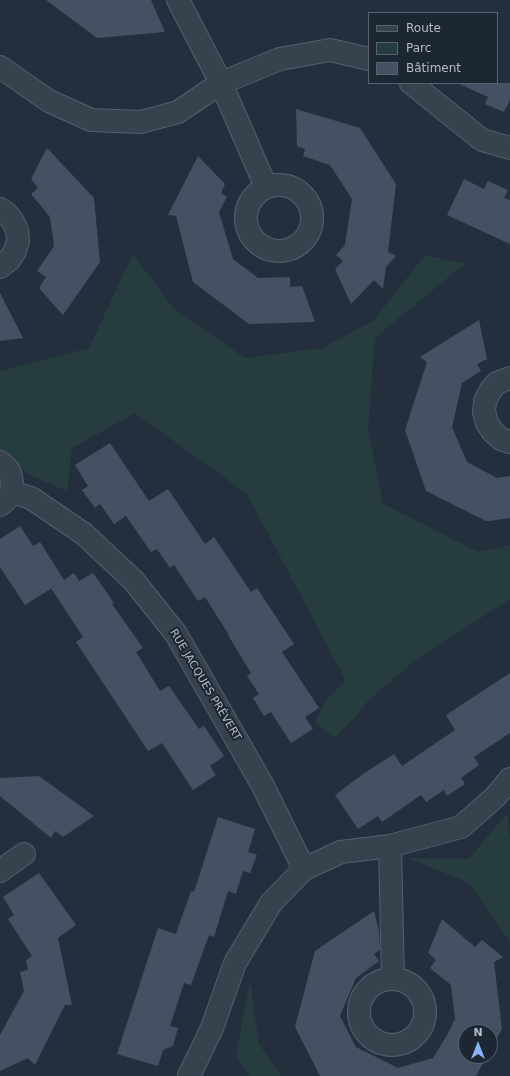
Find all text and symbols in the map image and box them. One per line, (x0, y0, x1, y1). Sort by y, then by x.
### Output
legend (368, 12, 498, 84)
text: Route (406, 21, 441, 35)
text: Parc (406, 41, 431, 55)
text: Bâtiment (406, 61, 461, 75)
street label: RUE JACQUES PRÉVERT (166, 627, 244, 743)
north arrow (458, 1024, 498, 1064)
text: N (473, 1026, 483, 1039)

